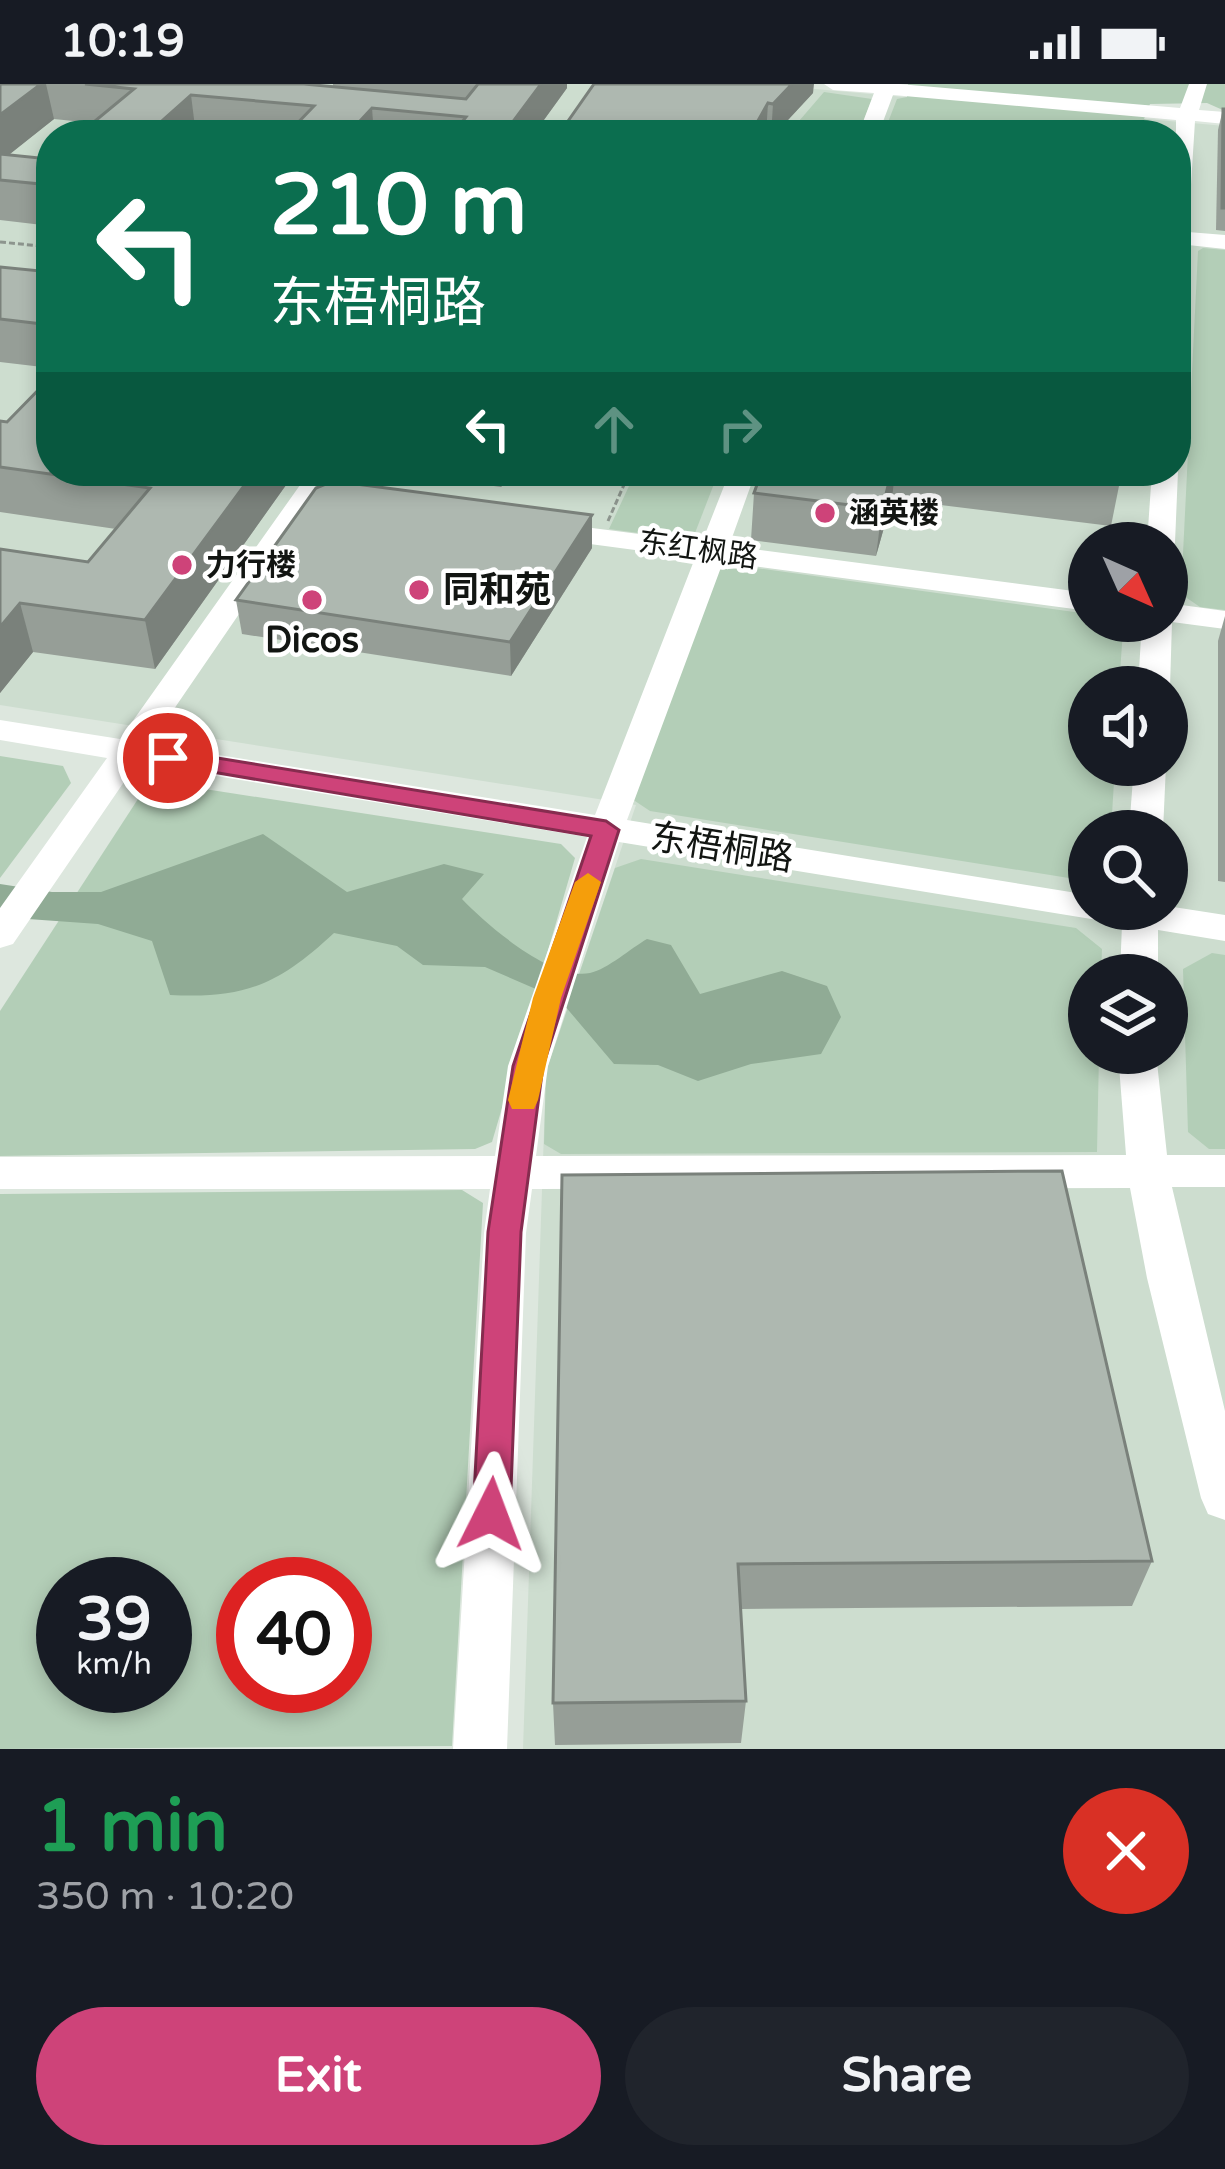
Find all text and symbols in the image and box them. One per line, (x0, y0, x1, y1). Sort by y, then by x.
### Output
text: 10:19 (60, 15, 185, 69)
text: 210 m (270, 156, 527, 257)
icon: left (72, 168, 228, 324)
text: 东梧桐路 (270, 271, 486, 336)
icon: left (455, 396, 521, 462)
icon: ahead (581, 396, 647, 462)
icon: right (707, 396, 773, 462)
place label: 涵英楼 (849, 495, 939, 532)
marker: 涵英楼 (812, 500, 838, 526)
north arrow (1068, 522, 1188, 642)
map controls (1068, 522, 1188, 1074)
street label: 东红枫路 (636, 523, 760, 577)
place label: 力行楼 (206, 547, 296, 584)
marker: 力行楼 (169, 552, 195, 578)
place label: 同和苑 (443, 569, 551, 612)
marker: 同和苑 (406, 577, 432, 603)
marker: Dicos (299, 587, 325, 613)
place label: Dicos (265, 619, 359, 662)
button: sound (1068, 666, 1188, 786)
pin (117, 707, 219, 809)
icon: arrive (135, 725, 201, 791)
button: search (1068, 810, 1188, 930)
street label: 东梧桐路 (648, 816, 796, 880)
button: layers (1068, 954, 1188, 1074)
position arrow (428, 1451, 554, 1577)
speed limit sign: 40 (216, 1557, 372, 1713)
text: 39 (76, 1584, 152, 1656)
text: km/h (76, 1646, 152, 1683)
text: 1 min (36, 1784, 228, 1871)
button: close (1063, 1788, 1189, 1914)
text: 350 m · 10:20 (36, 1873, 294, 1920)
button: Exit (36, 2007, 601, 2145)
button: Share (625, 2007, 1189, 2145)

